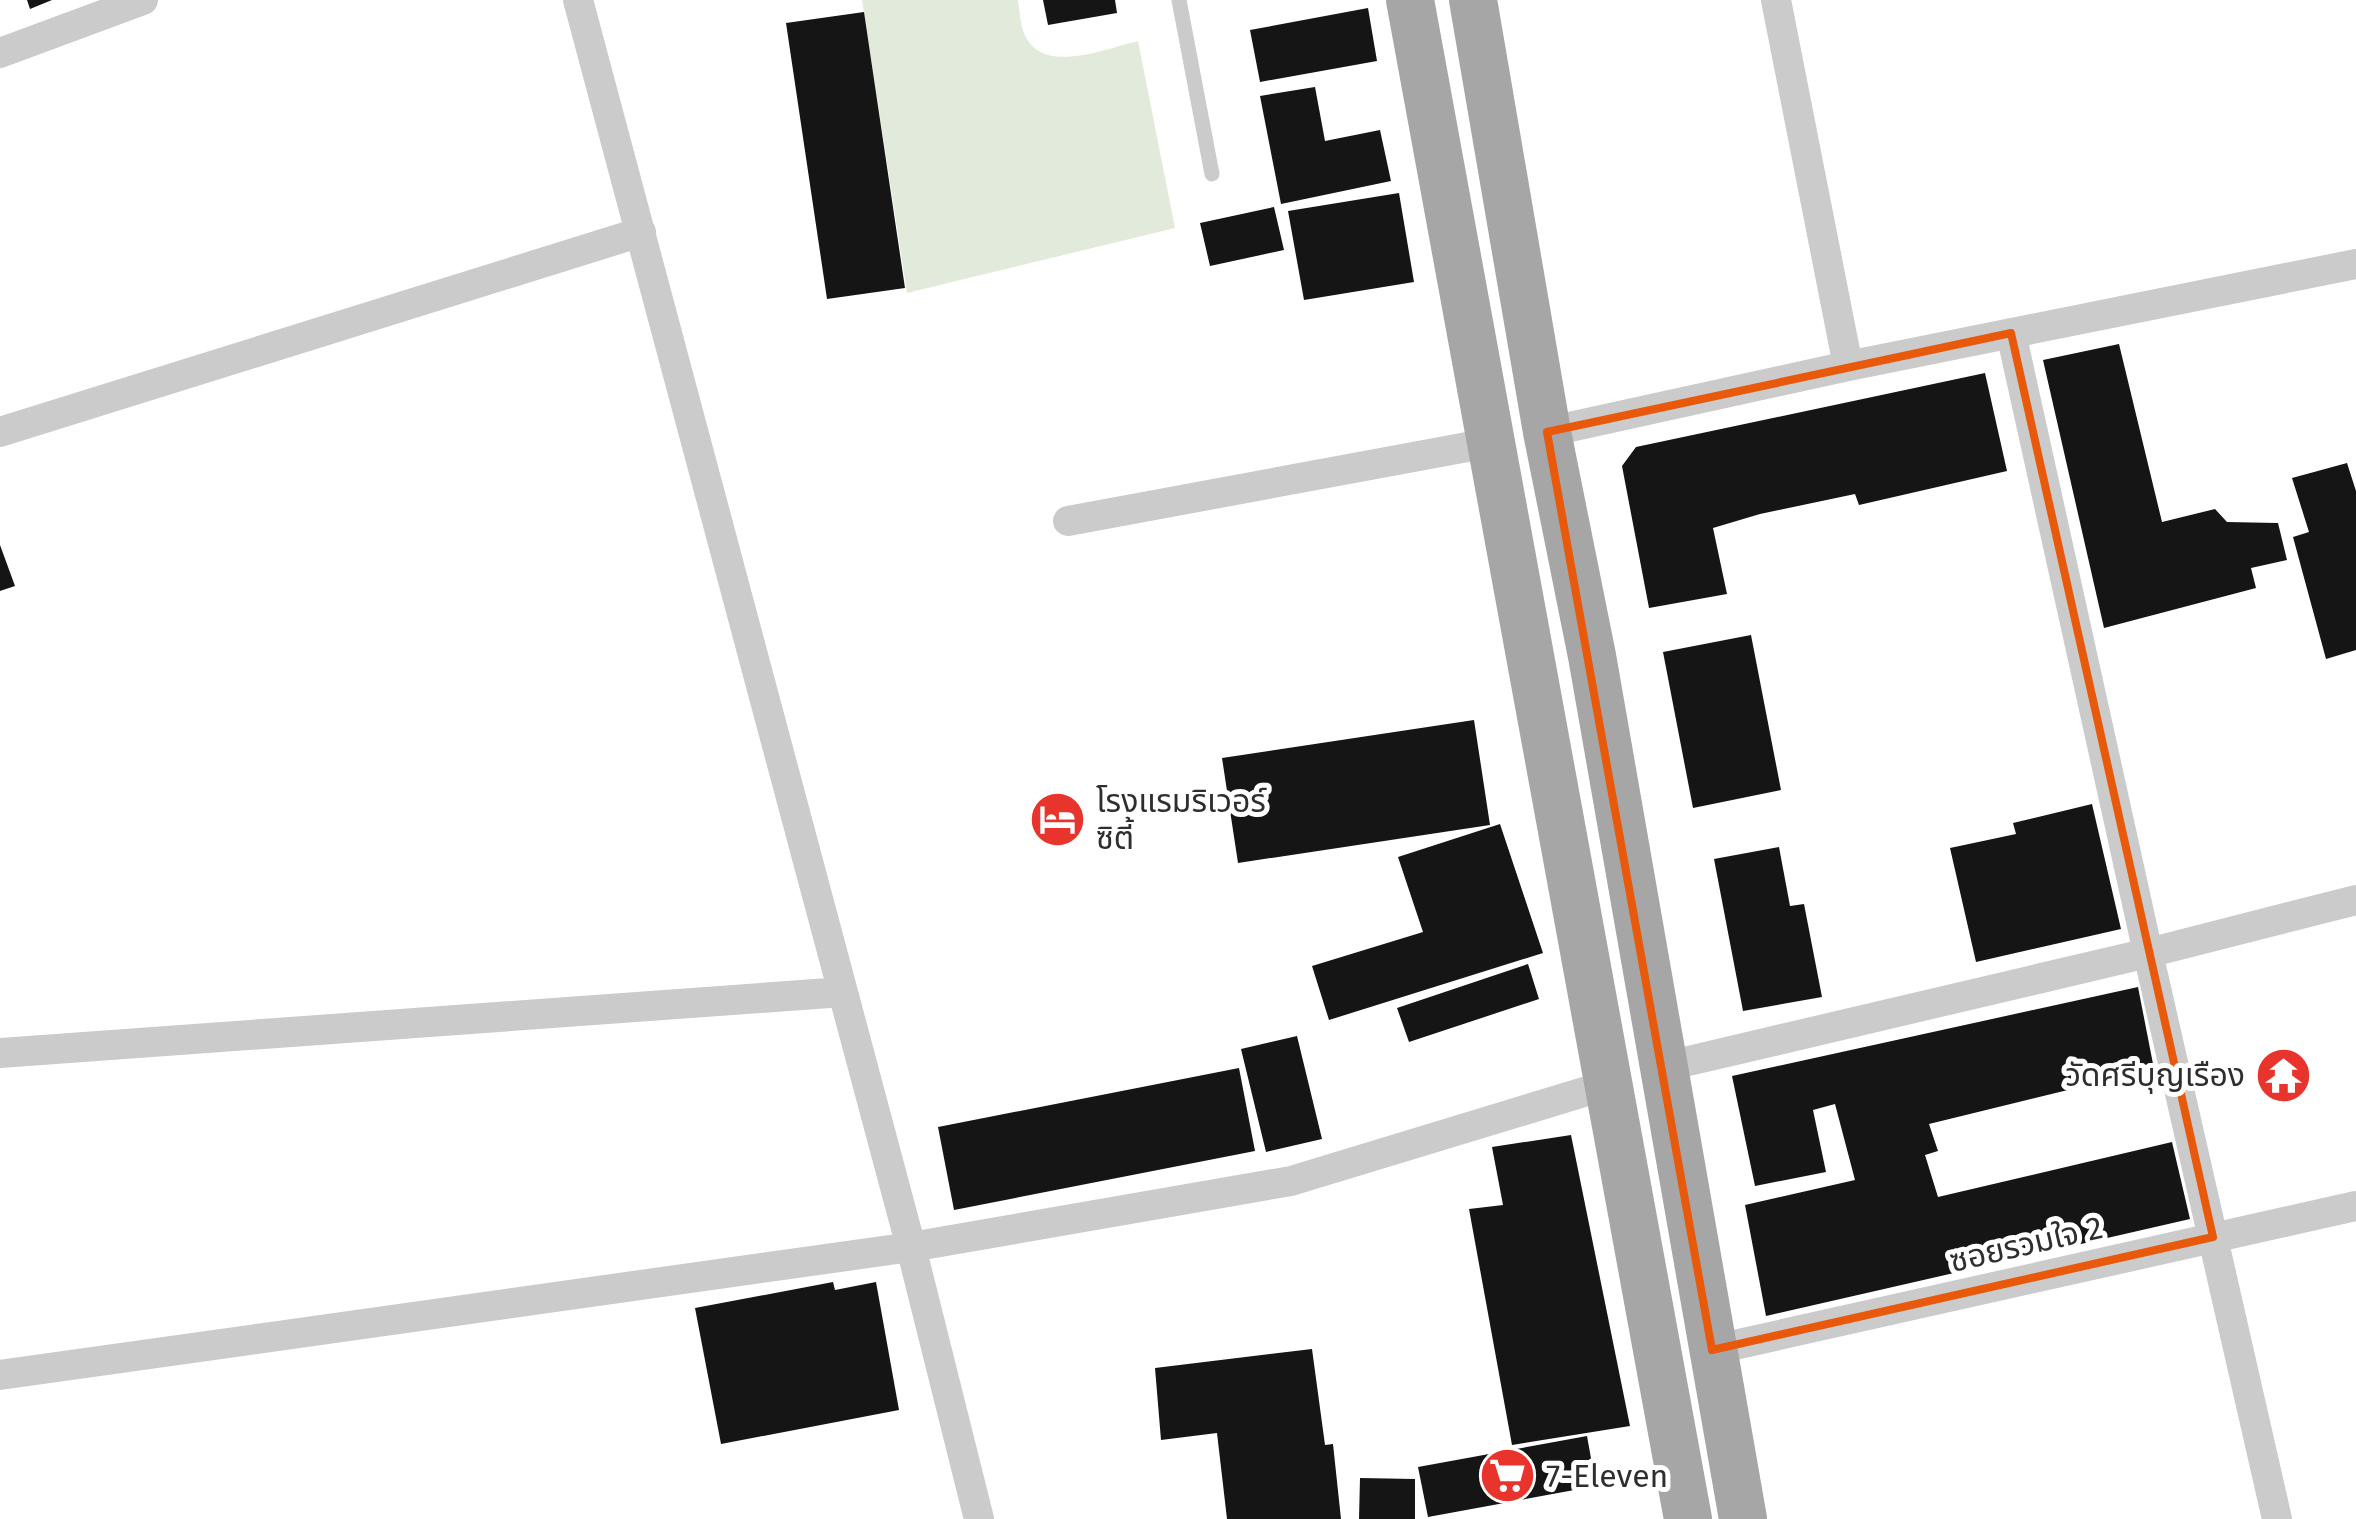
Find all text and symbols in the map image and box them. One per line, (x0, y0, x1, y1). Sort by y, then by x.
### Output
place label: โรงแรมริเวอร์ ซิตี้ (1096, 782, 1267, 857)
hotel icon: โรงแรมริเวอร์ ซิตี้ (1027, 789, 1087, 849)
temple icon: วัดศรีบุญเรือง (2254, 1045, 2314, 1105)
place label: วัดศรีบุญเรือง (2065, 1056, 2245, 1094)
street label: ซอยรวมใจ 2 (1946, 1208, 2106, 1280)
supermarket icon: 7-Eleven (1477, 1446, 1537, 1506)
place label: 7-Eleven (1546, 1457, 1668, 1495)

